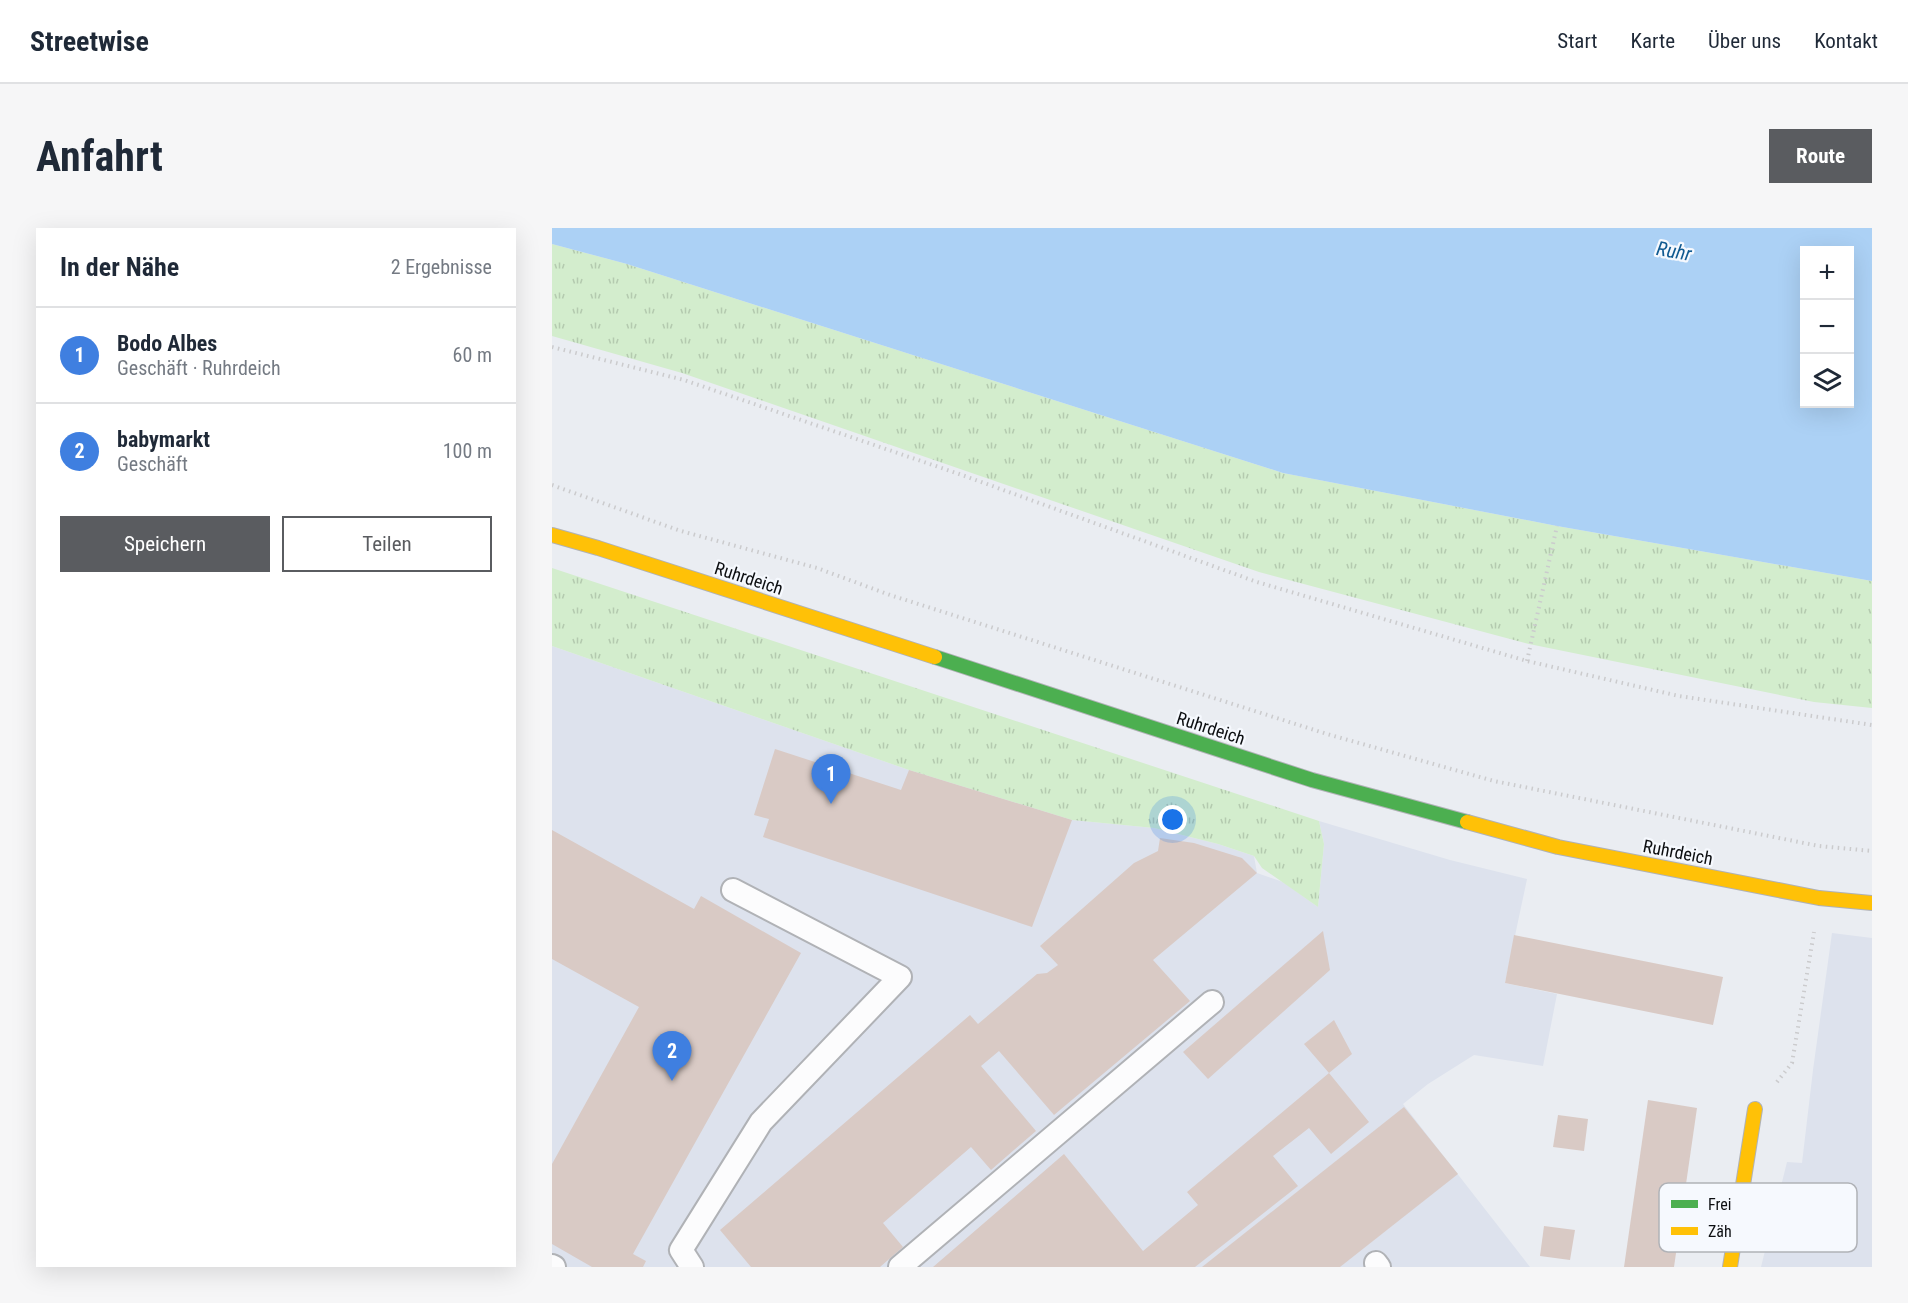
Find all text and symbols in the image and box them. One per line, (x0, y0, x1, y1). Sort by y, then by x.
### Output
text: Streetwise (30, 25, 149, 58)
text: Start (1557, 29, 1598, 53)
text: Karte (1631, 29, 1675, 53)
text: Über uns (1708, 29, 1781, 53)
text: Kontakt (1814, 29, 1878, 53)
button: Route (1769, 129, 1872, 183)
text: Anfahrt (36, 132, 163, 181)
water label: Ruhr (1655, 236, 1694, 266)
map controls (1800, 246, 1854, 408)
button: + (1800, 246, 1854, 300)
text: In der Nähe (60, 252, 179, 282)
text: 2 Ergebnisse (391, 255, 492, 279)
button: − (1800, 300, 1854, 354)
text: Bodo Albes (117, 331, 217, 356)
text: 1 (74, 343, 85, 367)
text: 60 m (453, 343, 492, 367)
button: layers (1800, 354, 1854, 408)
text: Geschäft · Ruhrdeich (117, 356, 281, 380)
text: babymarkt (117, 427, 210, 452)
text: 2 (74, 439, 85, 463)
text: 100 m (443, 439, 492, 463)
text: Geschäft (117, 452, 188, 476)
button: Speichern (60, 516, 270, 572)
button: Teilen (282, 516, 492, 572)
street label: Ruhrdeich (712, 557, 786, 599)
street label: Ruhrdeich (1174, 707, 1248, 749)
pin: 1 (812, 754, 850, 804)
your location (1158, 805, 1187, 834)
street label: Ruhrdeich (1641, 835, 1715, 869)
pin: 2 (652, 1032, 692, 1081)
legend (1659, 1183, 1857, 1252)
text: Frei (1708, 1195, 1731, 1214)
text: Zäh (1708, 1222, 1732, 1241)

